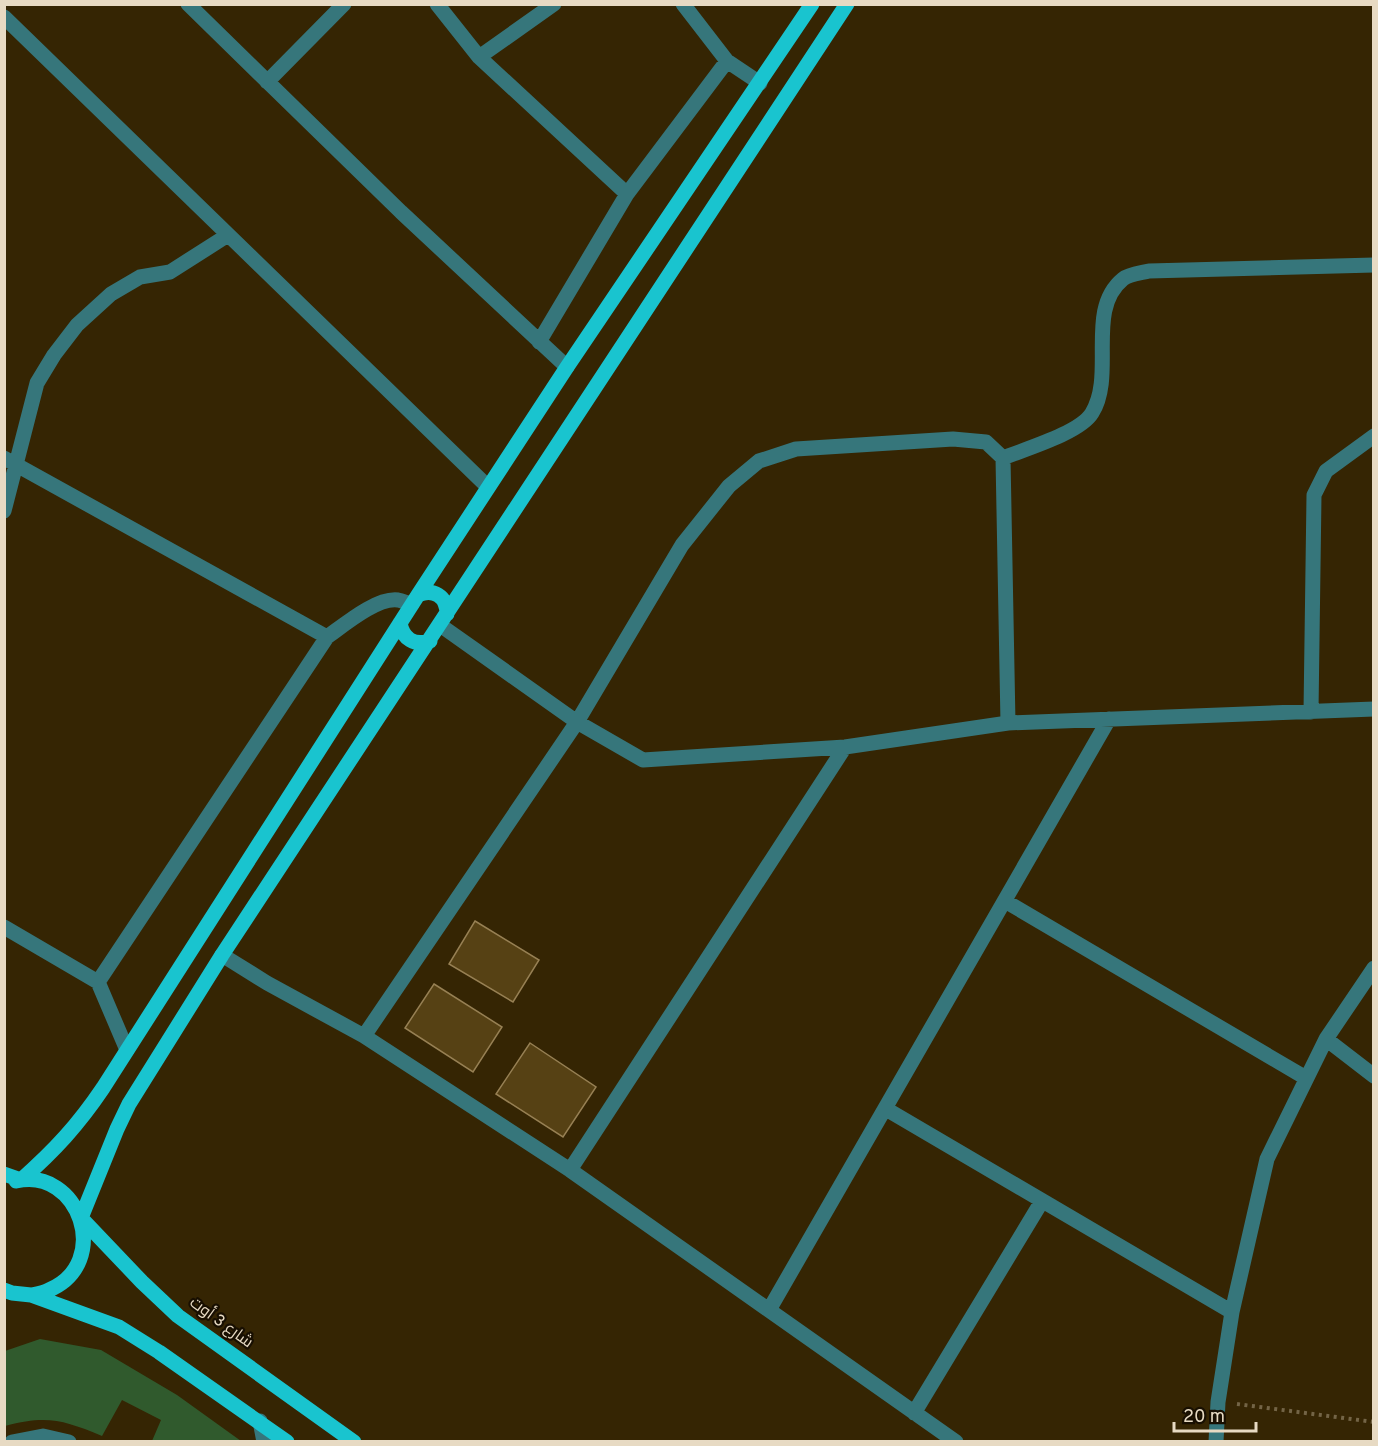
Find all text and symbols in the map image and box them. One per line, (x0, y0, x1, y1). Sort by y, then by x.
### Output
street label: شارع 3 أوت (185, 1292, 257, 1353)
scale bar (1174, 1395, 1256, 1433)
text: 20 m (1183, 1406, 1225, 1429)

